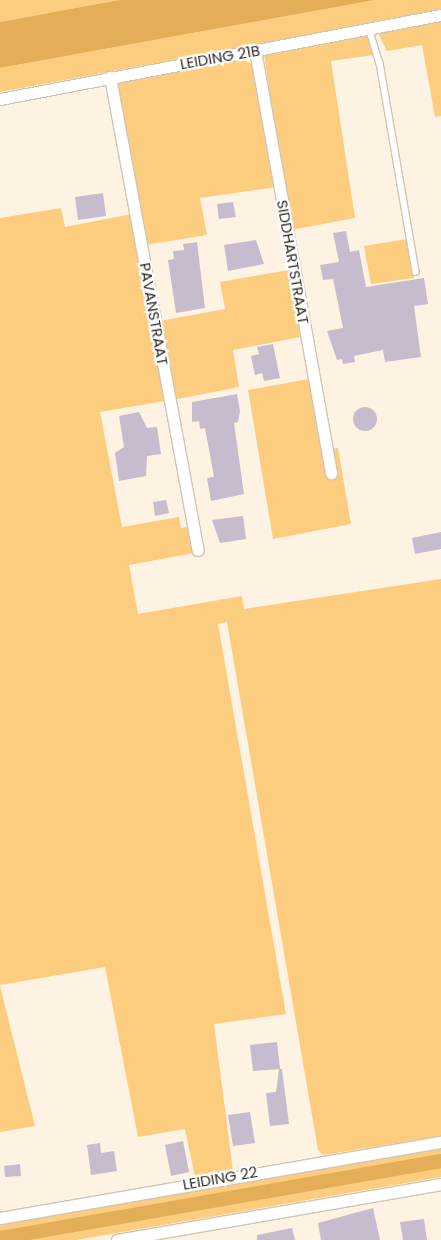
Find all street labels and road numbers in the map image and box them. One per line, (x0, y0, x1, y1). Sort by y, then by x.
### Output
street label: LEIDING 21B (179, 41, 261, 73)
street label: SIDDHARTSTRAAT (273, 198, 313, 326)
street label: PAVANSTRAAT (136, 261, 172, 367)
street label: LEIDING 22 (181, 1163, 259, 1193)

